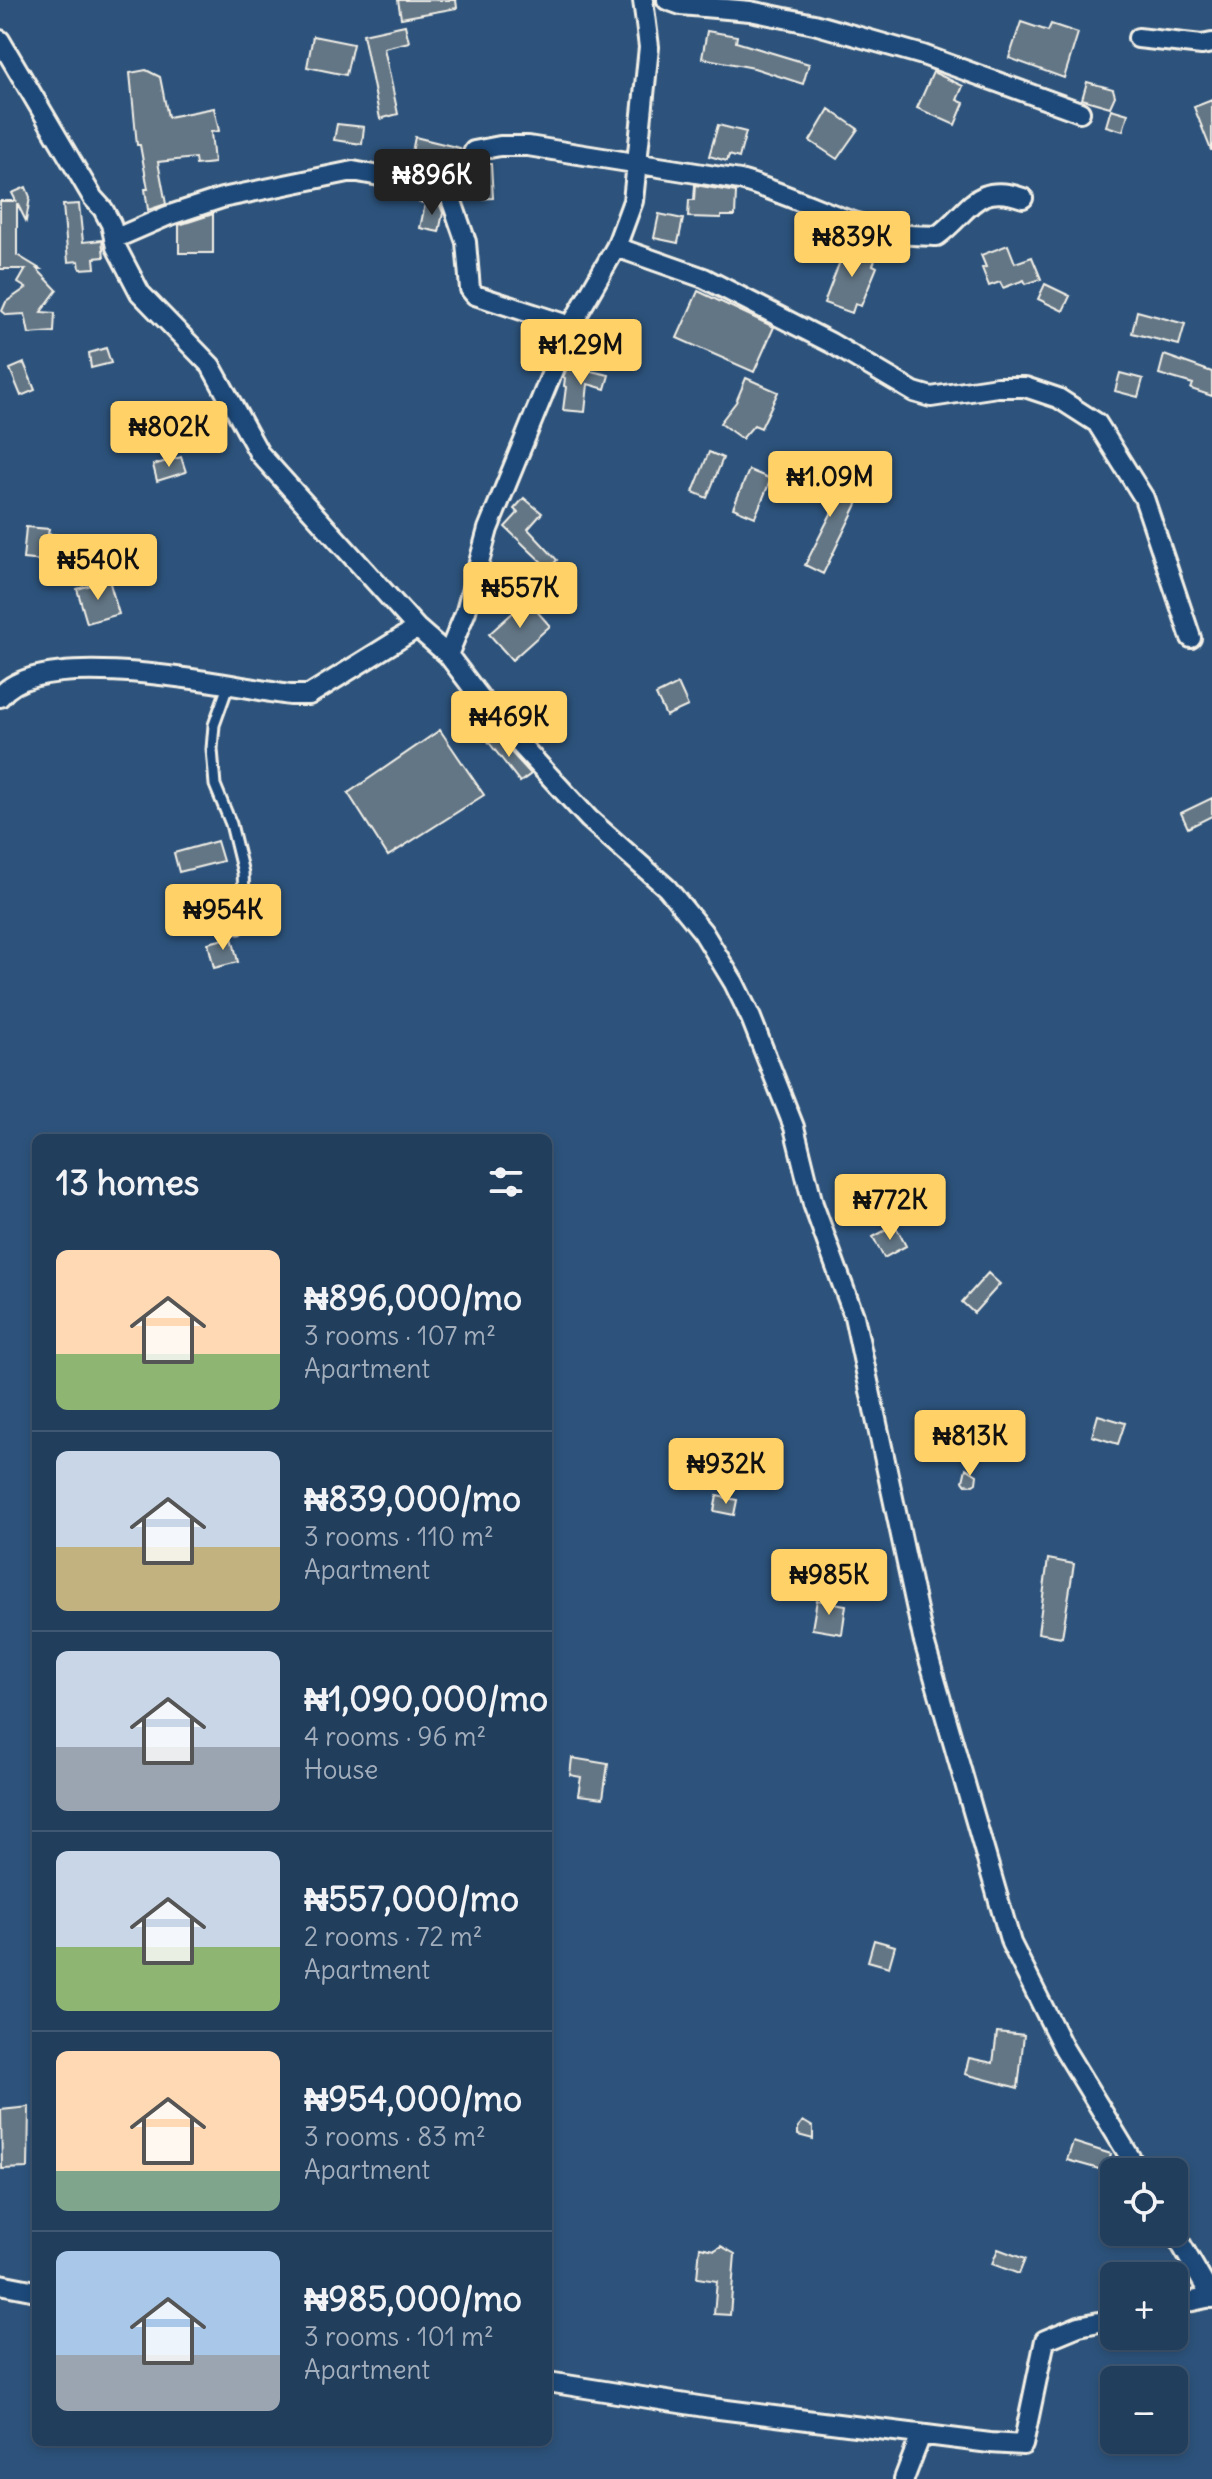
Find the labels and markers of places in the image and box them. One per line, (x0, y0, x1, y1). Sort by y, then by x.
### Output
pin: ₦896K (376, 149, 488, 217)
pin: ₦839K (796, 211, 908, 279)
pin: ₦1.29M (516, 319, 646, 387)
pin: ₦802K (113, 401, 225, 469)
pin: ₦1.09M (765, 451, 895, 519)
pin: ₦540K (42, 534, 154, 602)
pin: ₦557K (464, 562, 576, 630)
pin: ₦469K (453, 691, 565, 759)
pin: ₦954K (167, 884, 279, 952)
pin: ₦772K (834, 1174, 946, 1242)
pin: ₦813K (914, 1410, 1026, 1478)
pin: ₦932K (670, 1438, 782, 1506)
pin: ₦985K (773, 1549, 885, 1617)

